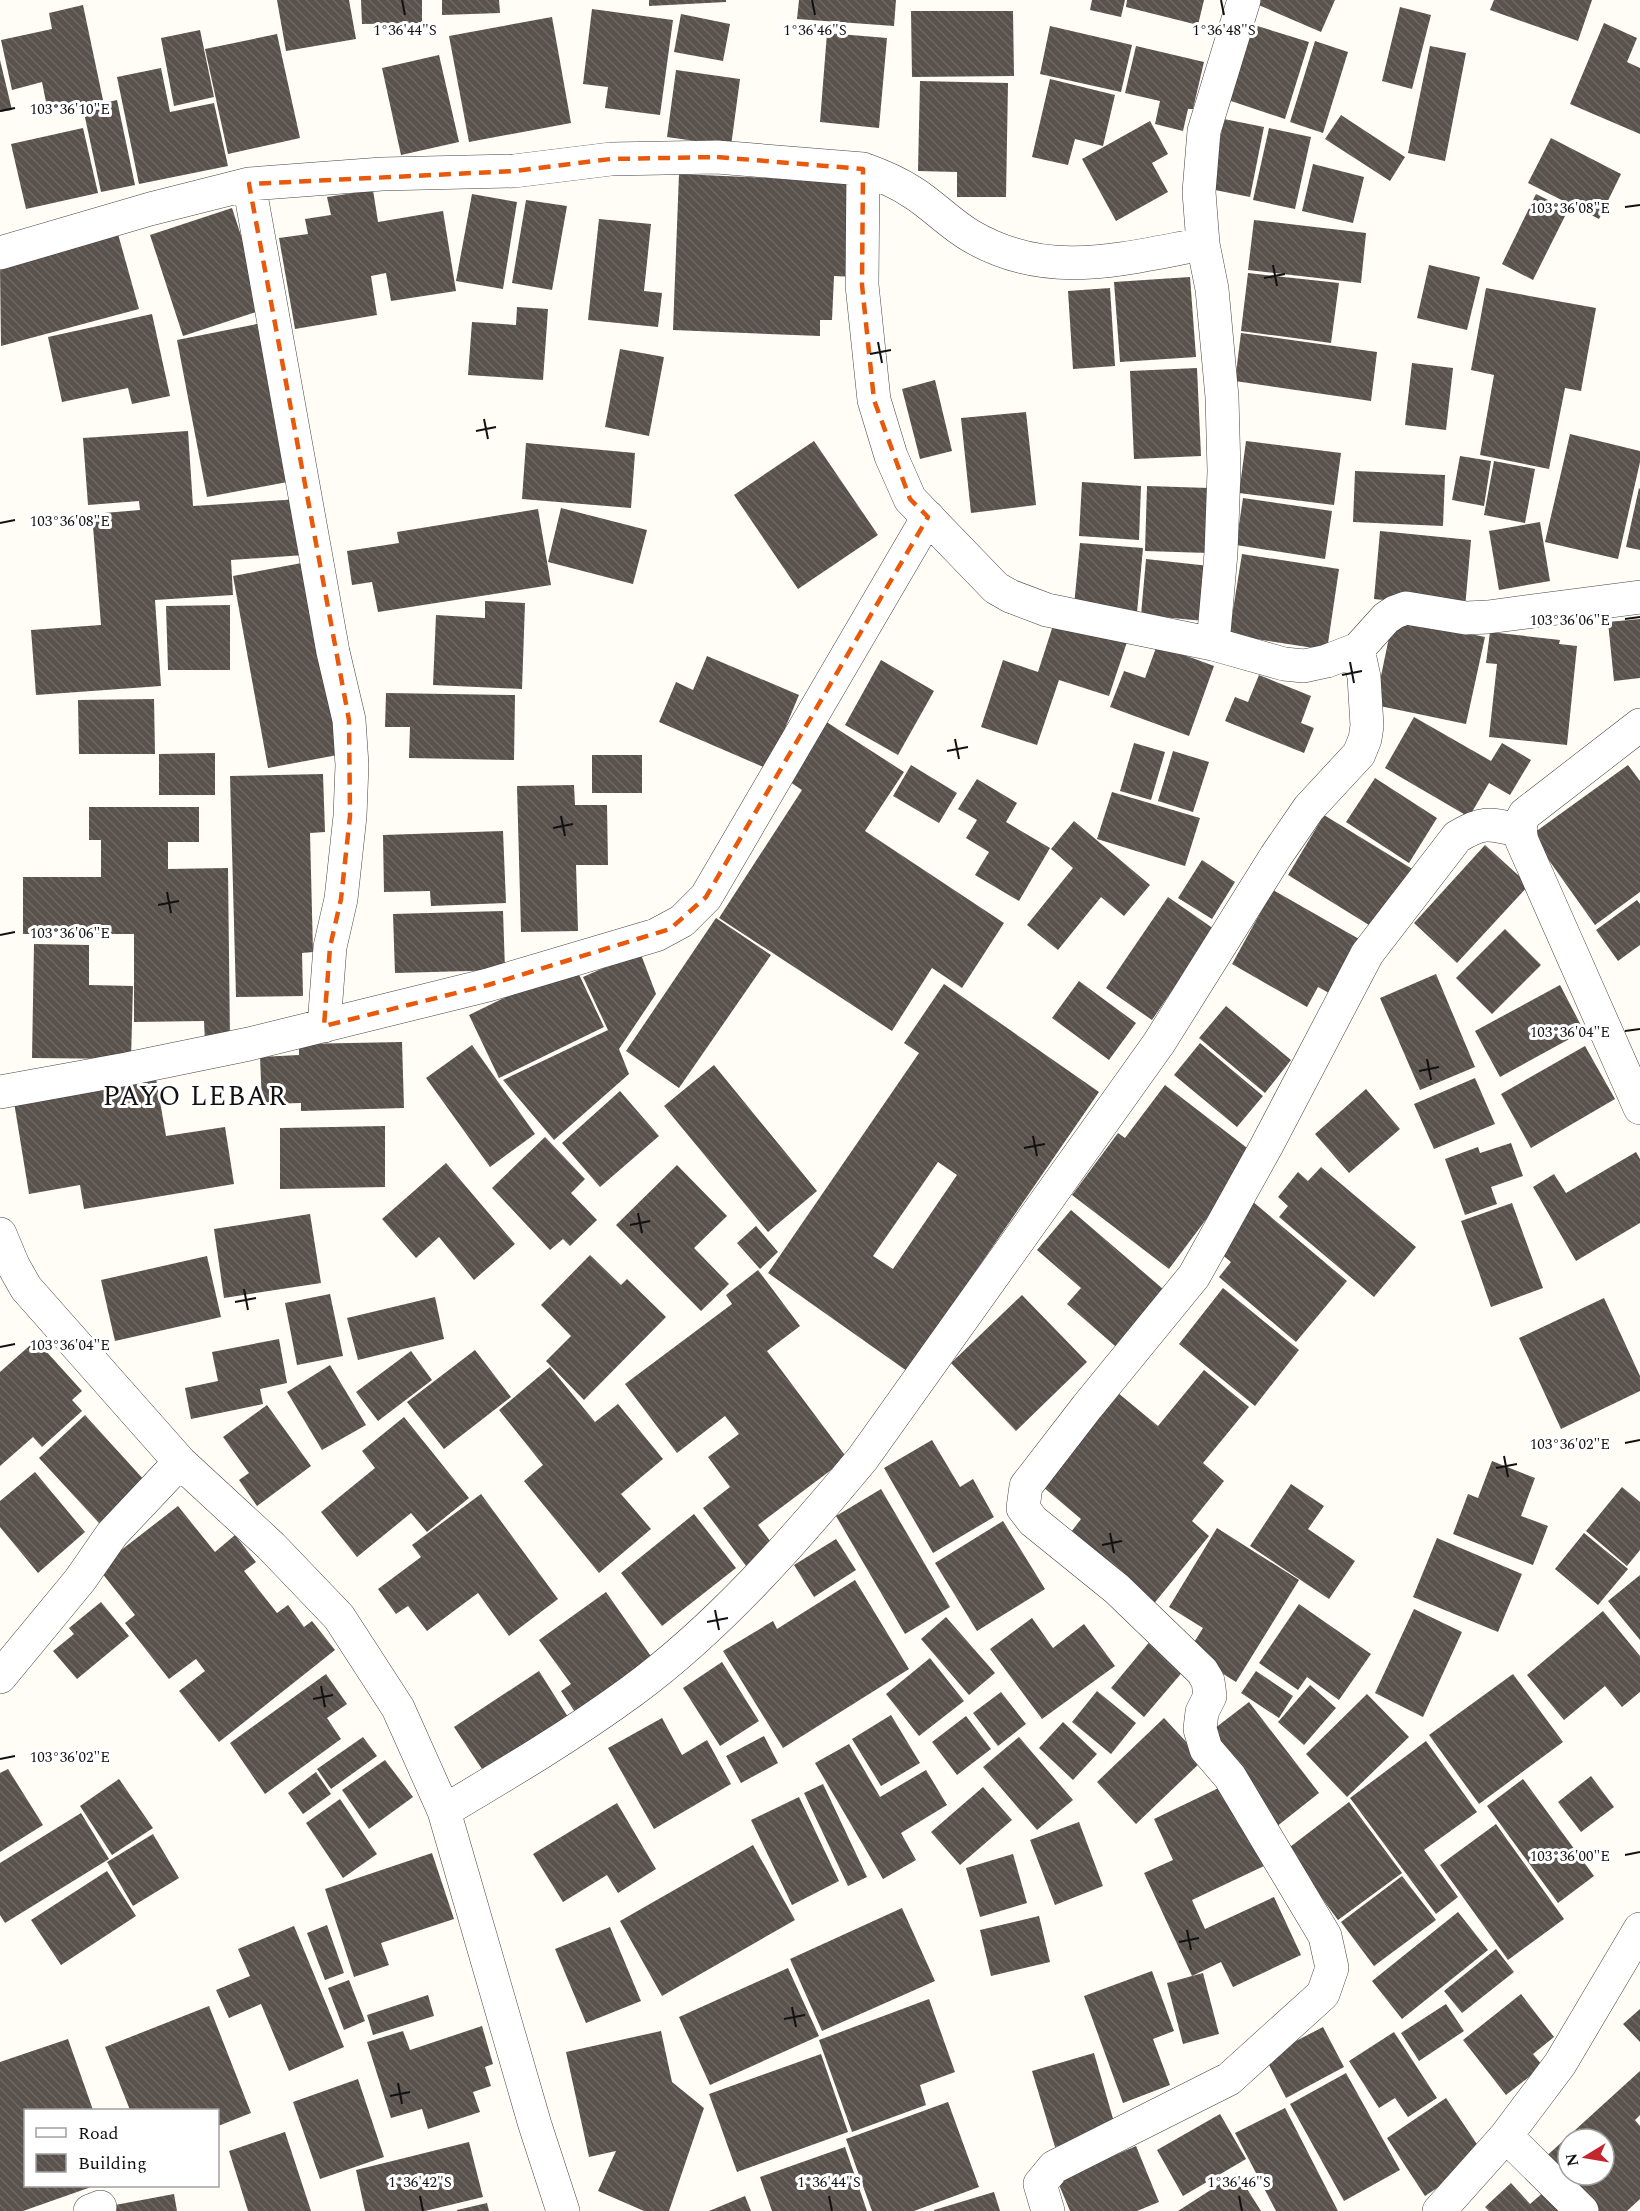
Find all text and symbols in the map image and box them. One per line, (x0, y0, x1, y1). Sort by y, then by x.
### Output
text: 1°36'44"S (373, 19, 437, 42)
text: 1°36'46"S (783, 19, 847, 42)
text: 1°36'48"S (1192, 19, 1256, 42)
text: 103°36'10"E (30, 98, 110, 121)
text: 103°36'08"E (1530, 197, 1610, 220)
text: 103°36'08"E (30, 510, 110, 533)
text: 103°36'06"E (1530, 609, 1610, 632)
text: 103°36'06"E (30, 922, 110, 945)
text: 103°36'04"E (1530, 1021, 1610, 1044)
district label: PAYO LEBAR (103, 1076, 287, 1118)
text: 103°36'04"E (30, 1334, 110, 1357)
text: 103°36'02"E (1530, 1433, 1610, 1456)
text: 103°36'02"E (30, 1746, 110, 1769)
text: 103°36'00"E (1530, 1845, 1610, 1868)
legend (24, 2109, 219, 2187)
text: Road (78, 2120, 119, 2147)
north arrow (1556, 2127, 1616, 2187)
text: Building (78, 2150, 147, 2177)
text: N (1559, 2151, 1585, 2168)
text: 1°36'42"S (388, 2171, 452, 2194)
text: 1°36'44"S (797, 2171, 861, 2194)
text: 1°36'46"S (1207, 2171, 1271, 2194)

